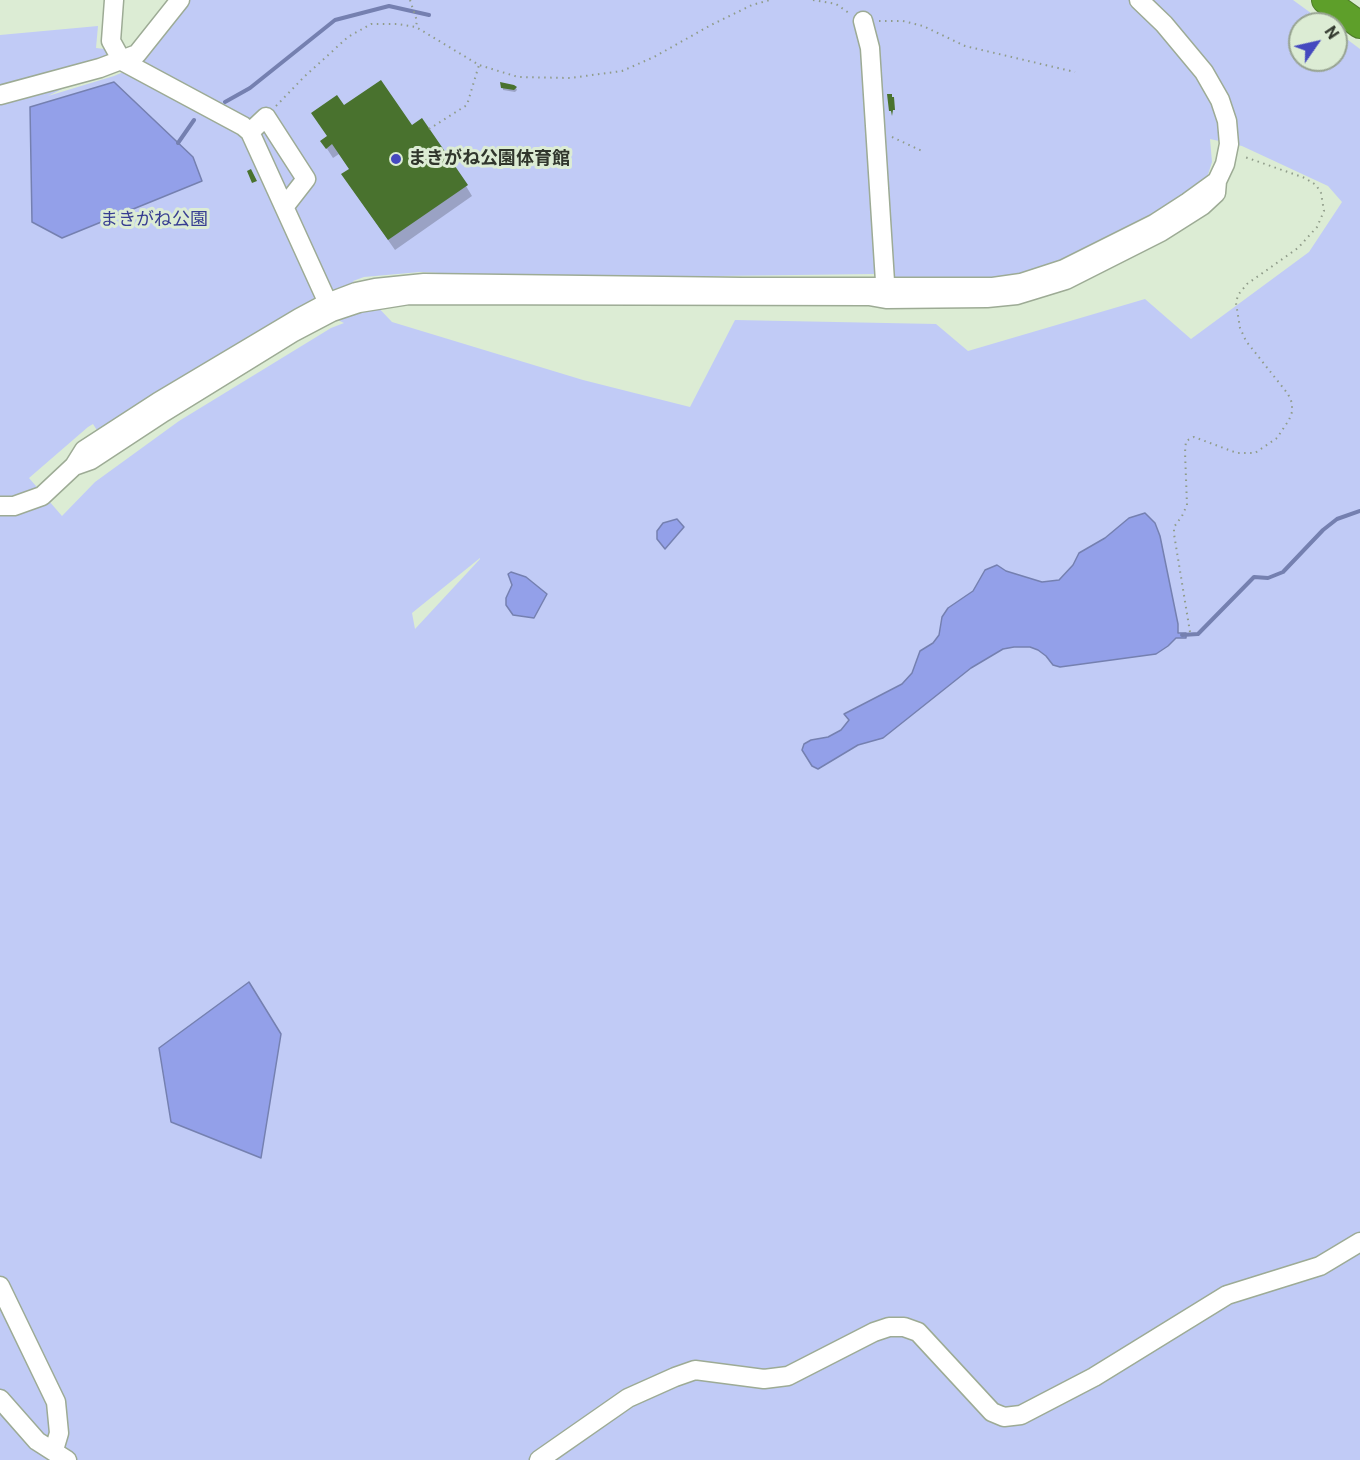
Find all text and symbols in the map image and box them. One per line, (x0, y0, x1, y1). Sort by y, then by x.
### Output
north arrow (1288, 12, 1348, 72)
text: N (1321, 23, 1343, 43)
place label: まきがね公園体育館 (408, 148, 570, 170)
marker: まきがね公園体育館 (389, 152, 403, 166)
park label: まきがね公園 (100, 209, 208, 231)

